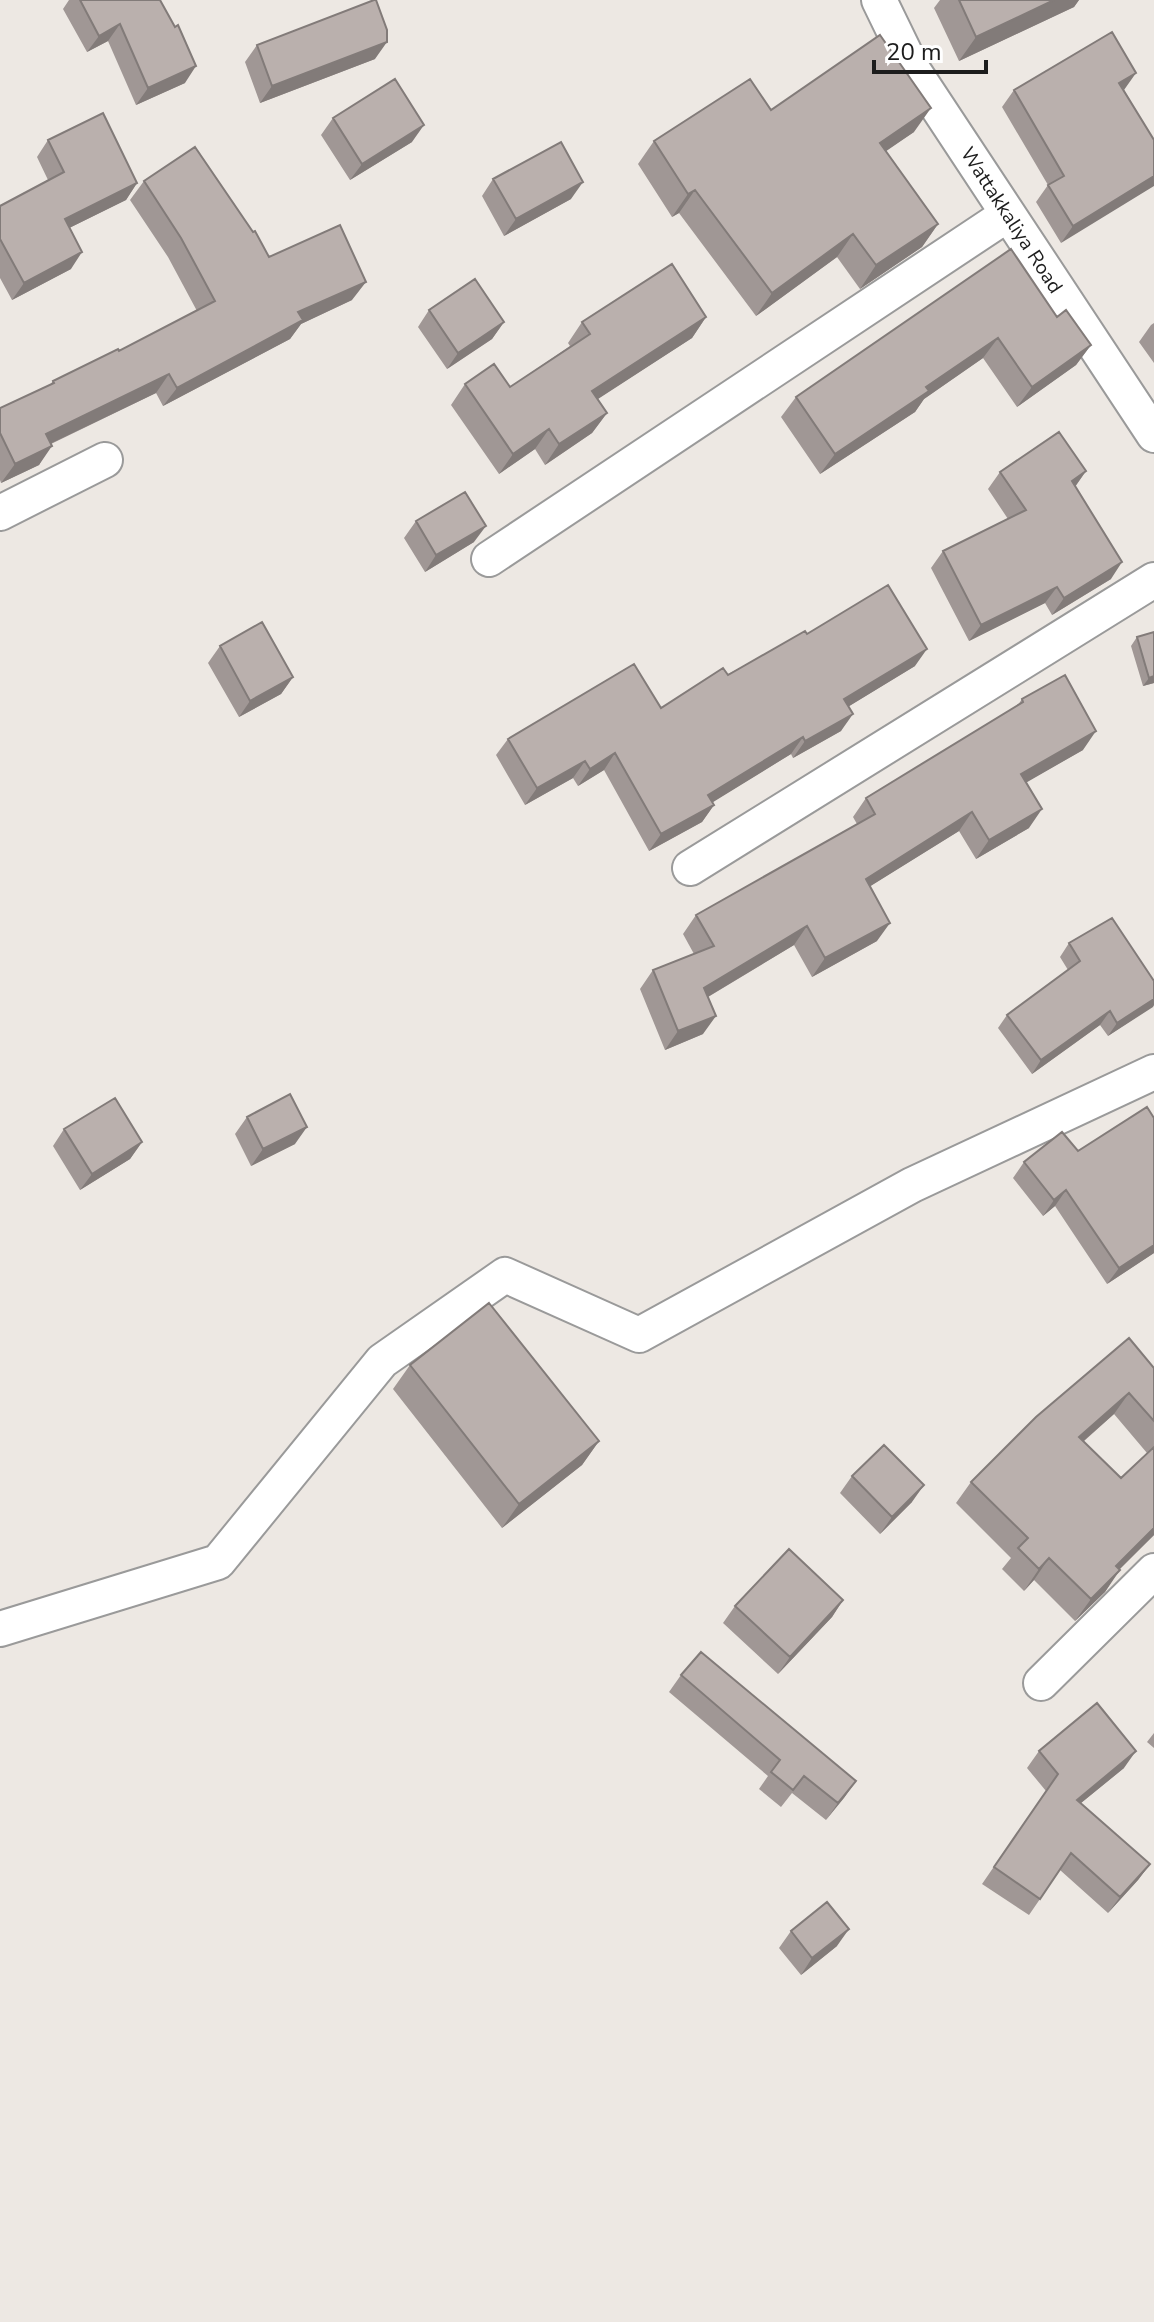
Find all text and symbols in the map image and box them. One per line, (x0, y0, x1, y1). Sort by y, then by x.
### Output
scale bar (874, 24, 986, 74)
text: 20 m (886, 36, 942, 68)
street label: Wattakkaliya Road (954, 142, 1069, 299)

